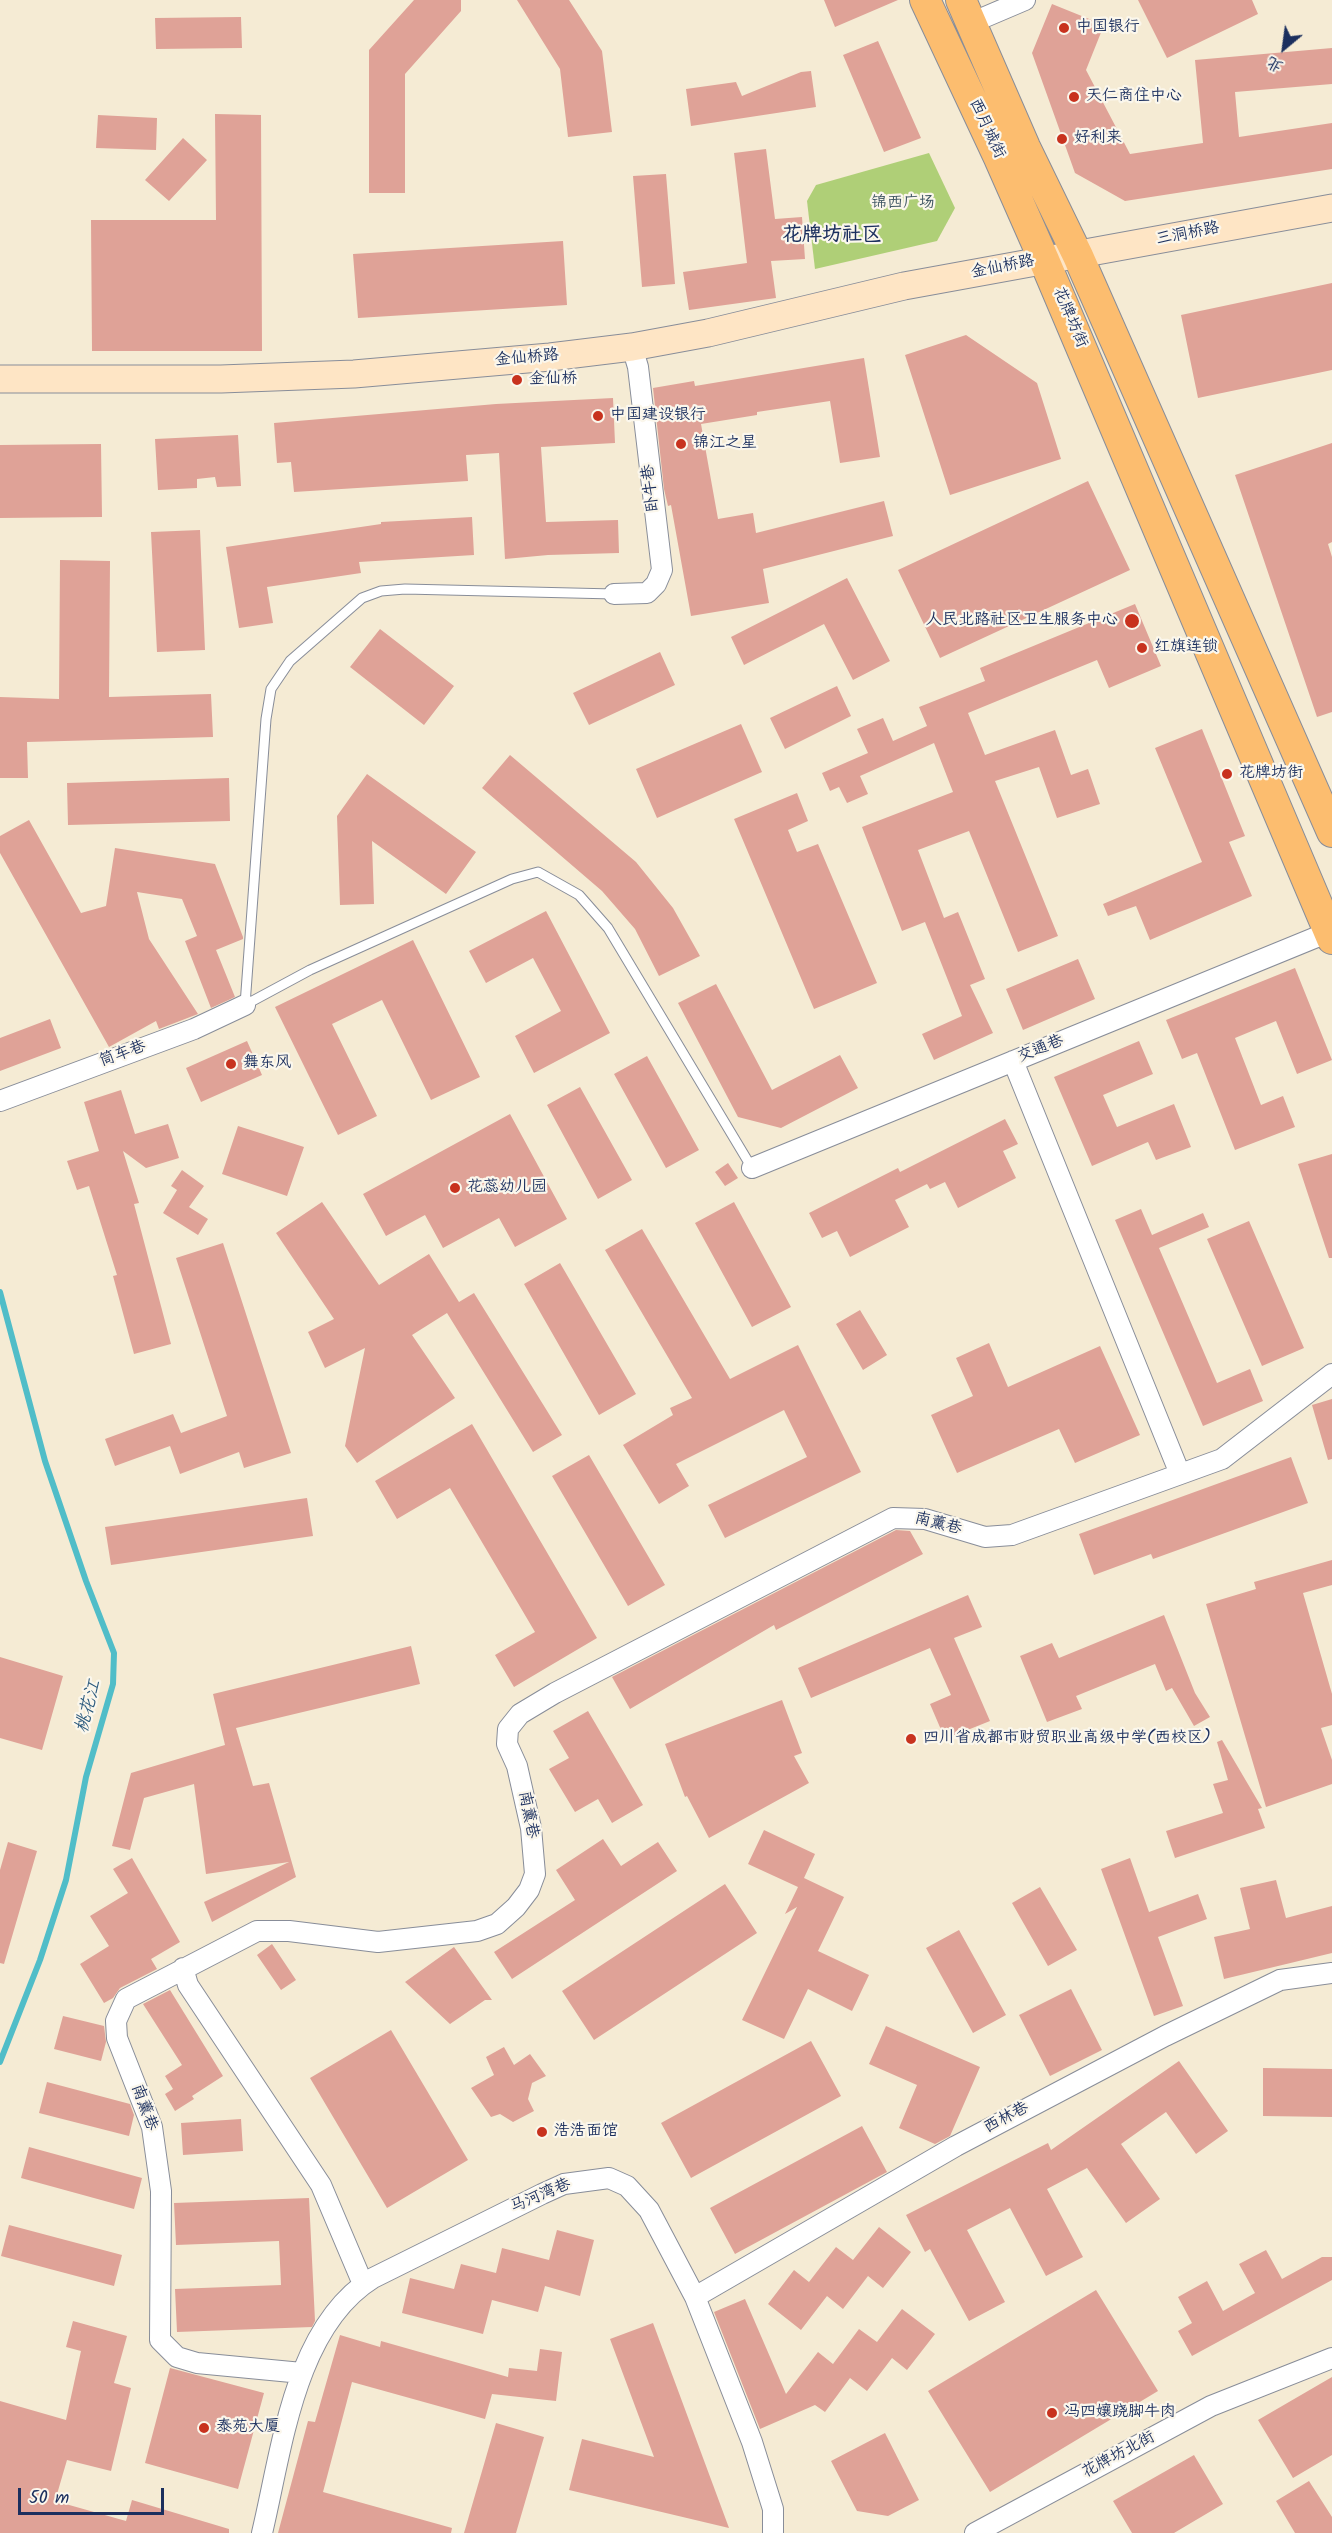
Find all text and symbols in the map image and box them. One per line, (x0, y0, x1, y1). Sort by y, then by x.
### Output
place label: 中国银行 (1076, 18, 1140, 38)
north arrow (1254, 18, 1314, 78)
marker: 中国银行 (1057, 21, 1071, 35)
text: 北 (1262, 49, 1288, 79)
place label: 天仁商住中心 (1086, 87, 1182, 107)
marker: 天仁商住中心 (1067, 90, 1081, 104)
street label: 西月城街 (964, 96, 1008, 162)
place label: 好利来 (1074, 129, 1122, 149)
marker: 好利来 (1055, 132, 1069, 146)
park label: 锦西广场 (871, 194, 935, 214)
street label: 三洞桥路 (1155, 219, 1221, 251)
district label: 花牌坊社区 (782, 225, 882, 249)
street label: 金仙桥路 (970, 252, 1036, 284)
street label: 花牌坊街 (1048, 285, 1090, 351)
street label: 金仙桥路 (494, 347, 560, 371)
place label: 金仙桥 (529, 370, 577, 390)
marker: 金仙桥 (510, 373, 524, 387)
place label: 中国建设银行 (610, 406, 706, 426)
marker: 中国建设银行 (591, 409, 605, 423)
place label: 锦江之星 (693, 434, 757, 454)
marker: 锦江之星 (674, 437, 688, 451)
street label: 卧牛巷 (640, 463, 664, 513)
place label: 人民北路社区卫生服务中心 (926, 611, 1118, 631)
marker: 人民北路社区卫生服务中心 (1123, 612, 1141, 630)
place label: 红旗连锁 (1154, 638, 1218, 658)
marker: 红旗连锁 (1135, 641, 1149, 655)
place label: 花牌坊街 (1239, 764, 1303, 784)
marker: 花牌坊街 (1220, 767, 1234, 781)
street label: 交通巷 (1015, 1032, 1067, 1068)
street label: 筒车巷 (97, 1038, 149, 1072)
place label: 舞东风 (243, 1054, 291, 1074)
marker: 舞东风 (224, 1057, 238, 1071)
place label: 花蕊幼儿园 (467, 1178, 547, 1198)
marker: 花蕊幼儿园 (448, 1181, 462, 1195)
street label: 南薰巷 (912, 1510, 964, 1540)
water label: 桃花江 (73, 1678, 107, 1736)
place label: 四川省成都市财贸职业高级中学(西校区) (923, 1729, 1211, 1749)
marker: 四川省成都市财贸职业高级中学(西校区) (904, 1732, 918, 1746)
street label: 南薰巷 (513, 1790, 541, 1840)
street label: 南薰巷 (126, 2082, 160, 2134)
street label: 西林巷 (981, 2099, 1033, 2139)
place label: 浩浩面馆 (554, 2122, 618, 2142)
marker: 浩浩面馆 (535, 2125, 549, 2139)
street label: 马河湾巷 (508, 2176, 574, 2218)
place label: 冯四孃跷脚牛肉 (1064, 2403, 1176, 2423)
marker: 冯四孃跷脚牛肉 (1045, 2406, 1059, 2420)
place label: 泰苑大厦 (216, 2418, 280, 2438)
marker: 泰苑大厦 (197, 2421, 211, 2435)
street label: 花牌坊北街 (1079, 2429, 1159, 2483)
scale bar (21, 2476, 166, 2514)
text: 50 m (29, 2484, 69, 2513)

